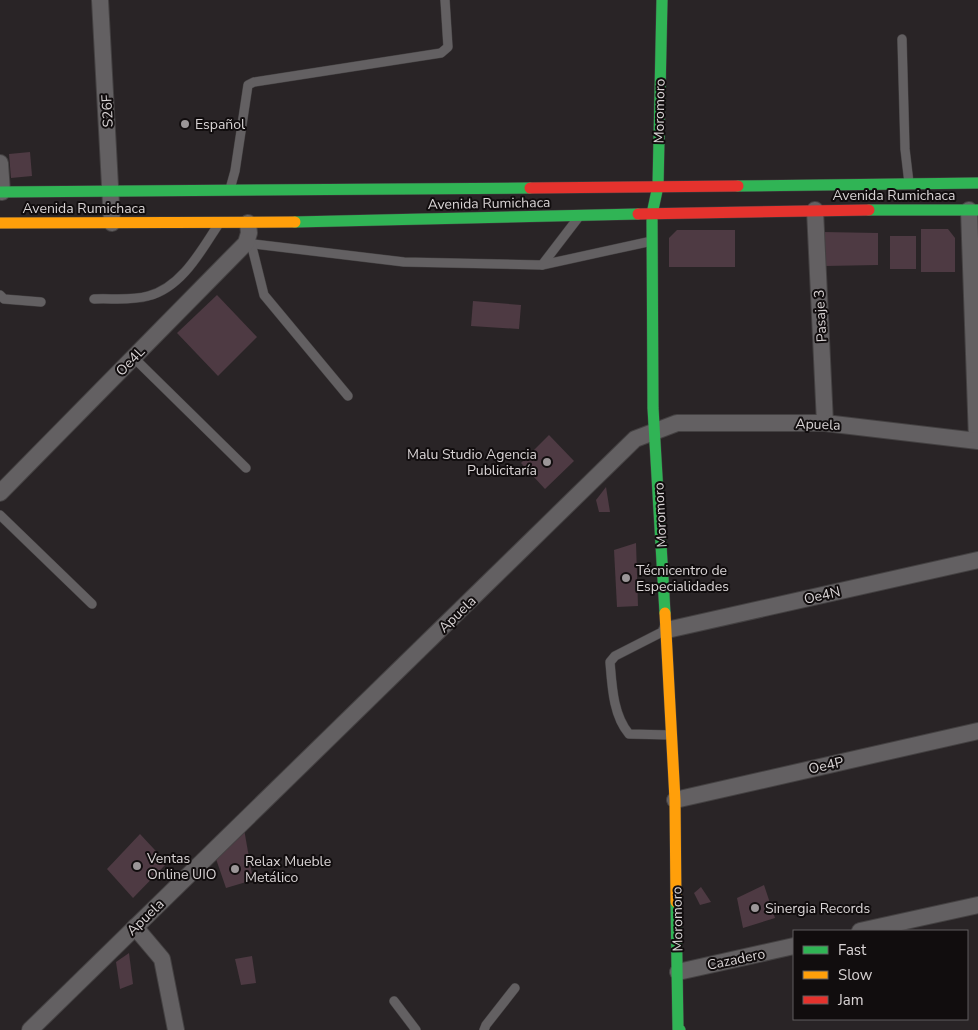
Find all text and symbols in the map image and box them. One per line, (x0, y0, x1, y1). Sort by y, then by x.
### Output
street label: Moromoro (649, 78, 670, 144)
street label: S26F (97, 94, 118, 128)
place label: Español (195, 115, 246, 134)
marker: Español (179, 118, 191, 130)
street label: Avenida Rumichaca (833, 186, 955, 205)
street label: Avenida Rumichaca (427, 193, 551, 214)
street label: Avenida Rumichaca (23, 199, 145, 218)
street label: Pasaje 3 (810, 289, 831, 343)
street label: Oe4L (112, 342, 149, 380)
street label: Apuela (795, 414, 841, 435)
place label: Malu Studio Agencia Publicitaría (407, 445, 537, 480)
marker: Malu Studio Agencia Publicitaría (541, 456, 553, 468)
street label: Moromoro (649, 482, 672, 548)
place label: Técnicentro de Especialidades (636, 561, 729, 596)
marker: Técnicentro de Especialidades (620, 572, 632, 584)
street label: Oe4N (802, 582, 842, 609)
street label: Apuela (434, 592, 480, 637)
street label: Oe4P (807, 752, 846, 779)
place label: Ventas Online UIO (146, 849, 217, 884)
place label: Relax Mueble Metálico (245, 852, 331, 887)
marker: Ventas Online UIO (131, 860, 143, 872)
marker: Relax Mueble Metálico (229, 863, 241, 875)
street label: Moromoro (667, 886, 688, 952)
street label: Apuela (122, 895, 168, 940)
place label: Sinergia Records (765, 899, 871, 918)
marker: Sinergia Records (749, 902, 761, 914)
legend (793, 930, 968, 1020)
text: Fast (838, 940, 867, 960)
street label: Cazadero (705, 944, 767, 975)
text: Slow (838, 965, 873, 985)
text: Jam (837, 990, 864, 1010)

